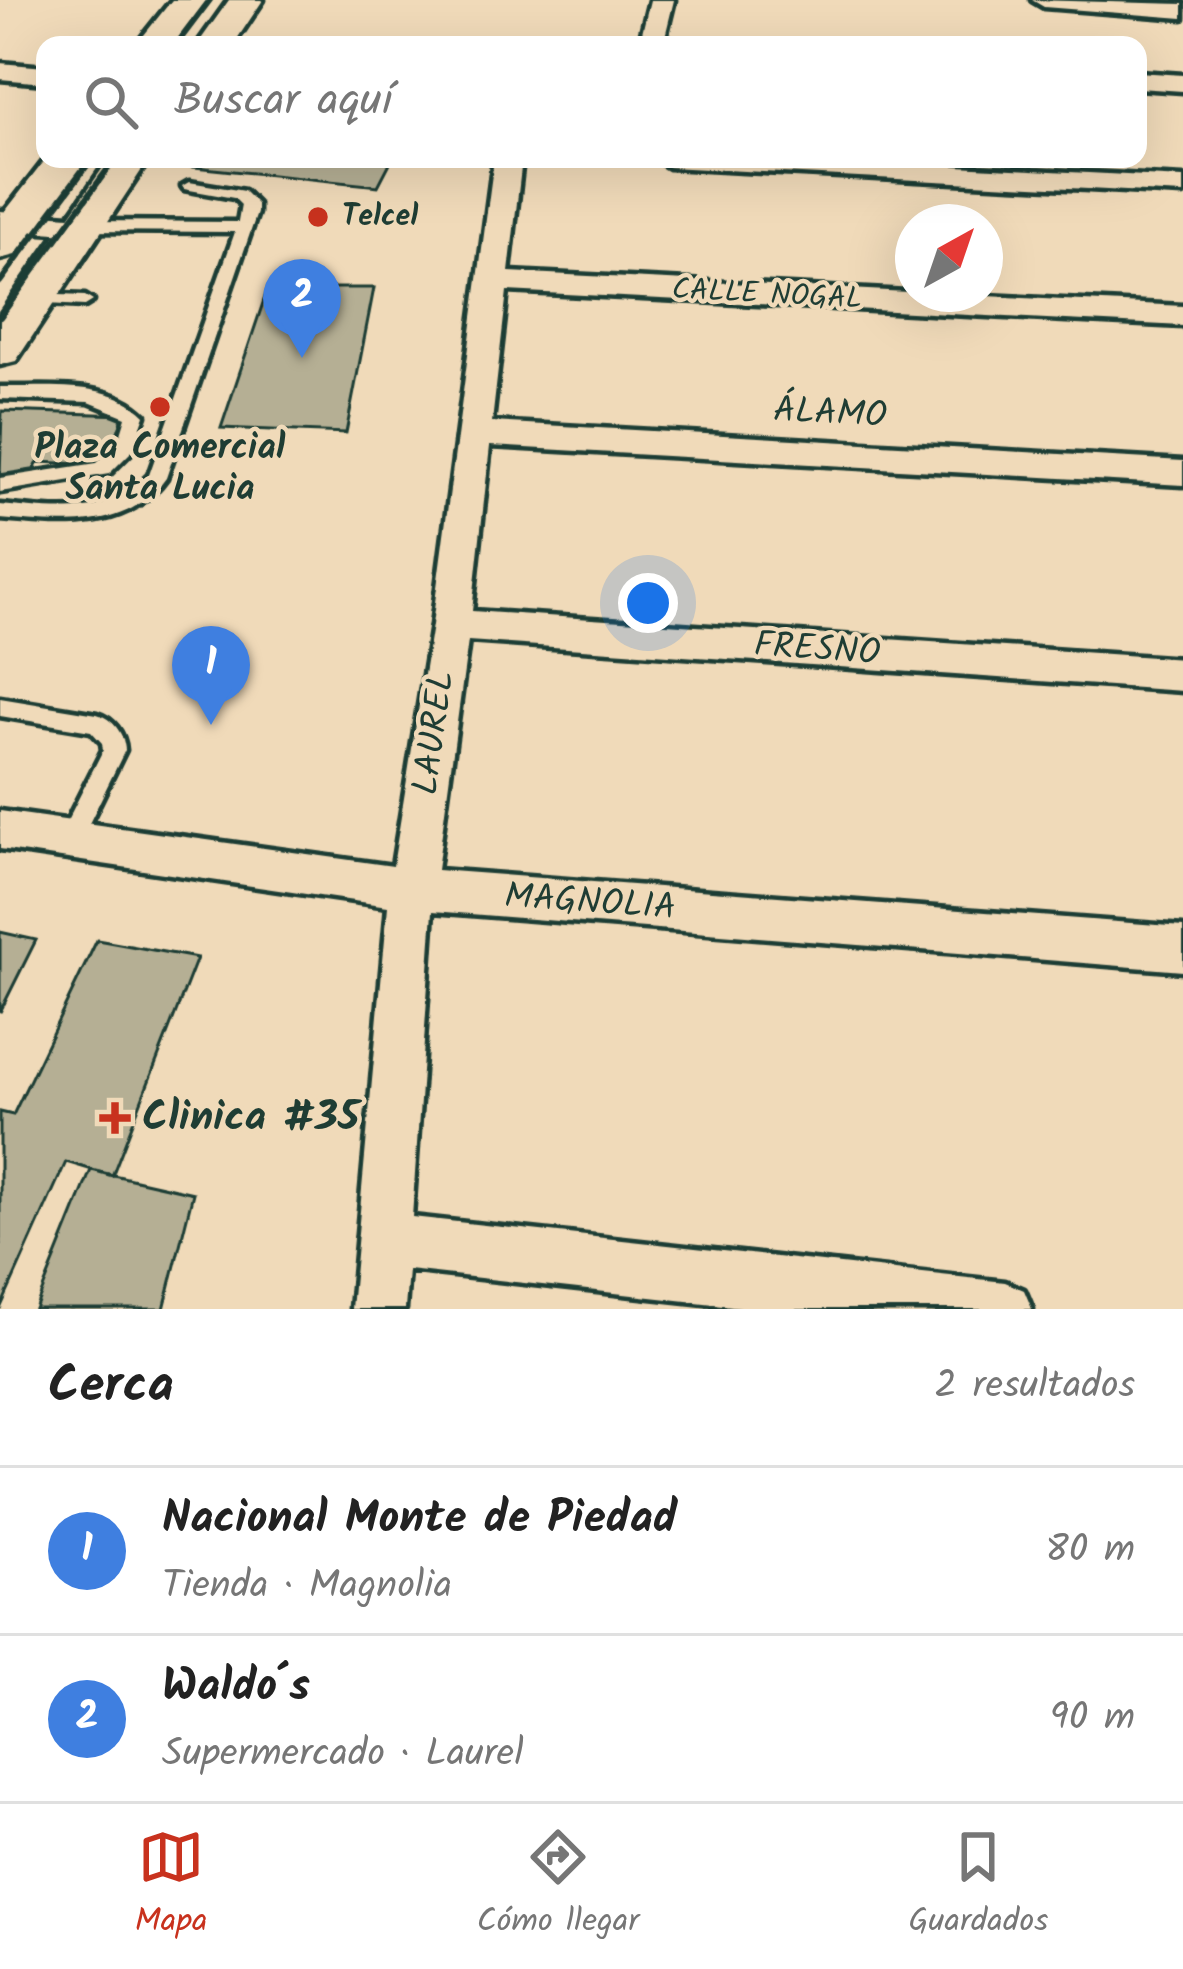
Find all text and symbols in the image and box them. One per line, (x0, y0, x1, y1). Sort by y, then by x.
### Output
search box (36, 36, 1147, 168)
text: Buscar aquí (174, 66, 392, 138)
icon: search (78, 69, 144, 135)
place label: Telcel (342, 193, 418, 241)
marker: Telcel (305, 204, 331, 230)
north arrow (895, 204, 1003, 312)
pin: 2 (263, 259, 341, 358)
street label: CALLE NOGAL (671, 266, 863, 324)
street label: ÁLAMO (772, 383, 888, 445)
marker: Plaza Comercial Santa Lucia (147, 394, 173, 420)
place label: Plaza Comercial Santa Lucia (35, 420, 286, 518)
your location (618, 573, 678, 633)
street label: FRESNO (752, 617, 882, 683)
pin: 1 (172, 626, 250, 725)
street label: LAUREL (398, 667, 472, 799)
street label: MAGNOLIA (503, 869, 677, 937)
place label: Clinica #35 (142, 1085, 363, 1152)
marker: Clinica #35 (99, 1102, 131, 1134)
text: Cerca (48, 1347, 174, 1428)
text: 2 resultados (934, 1356, 1135, 1418)
text: Nacional Monte de Piedad (162, 1484, 677, 1556)
text: 1 (81, 1520, 93, 1582)
text: 80 m (1045, 1520, 1135, 1582)
text: Tienda · Magnolia (162, 1556, 452, 1618)
text: Waldo´s (162, 1652, 310, 1724)
text: 2 (76, 1688, 98, 1750)
text: 90 m (1050, 1688, 1135, 1750)
text: Supermercado · Laurel (162, 1724, 524, 1786)
tab: Mapa (135, 1824, 207, 1949)
tab: Cómo llegar (477, 1824, 639, 1949)
tab: Guardados (908, 1824, 1048, 1949)

